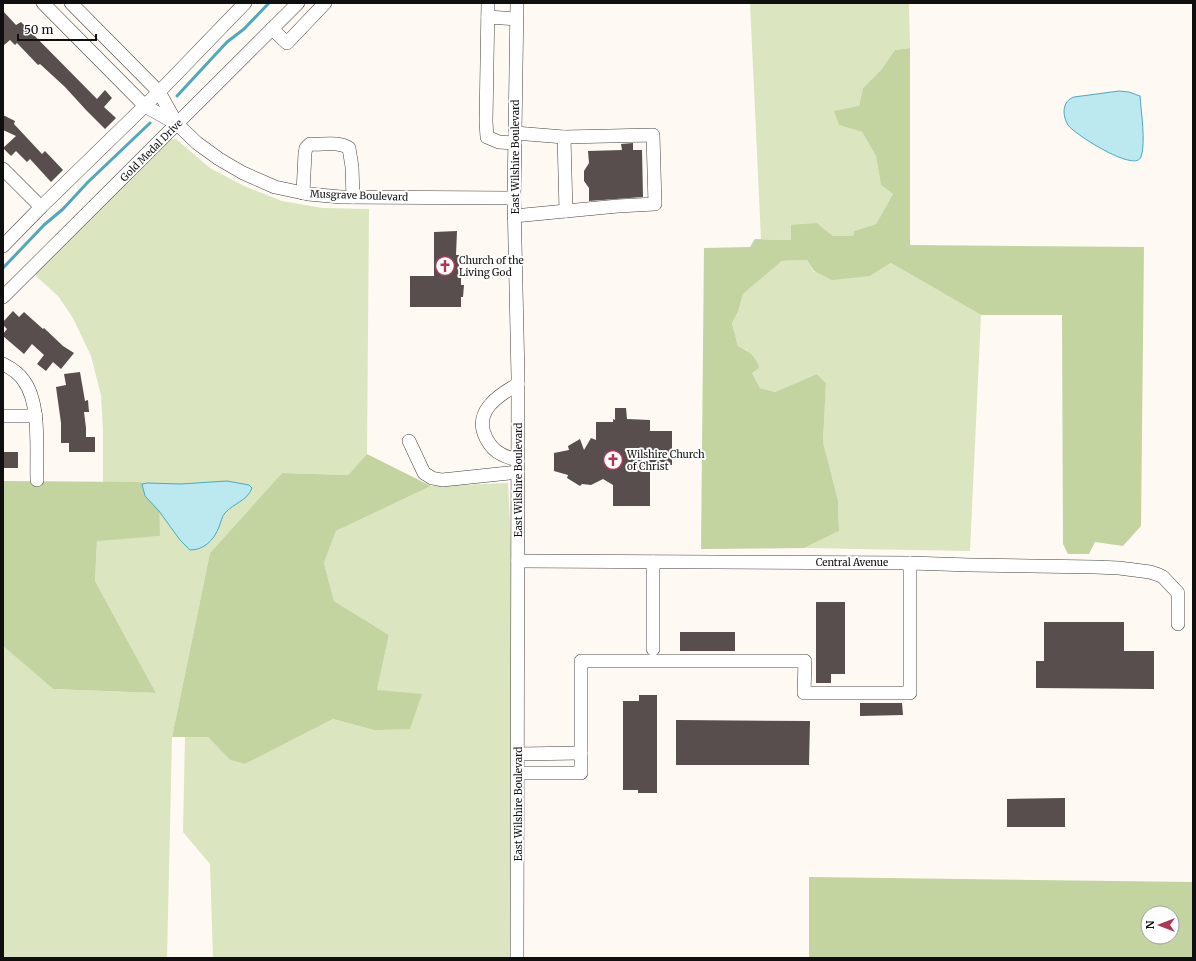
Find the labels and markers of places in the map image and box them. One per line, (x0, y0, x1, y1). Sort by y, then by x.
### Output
place label: Church of the Living God (459, 254, 524, 279)
church icon: Church of the Living God (434, 255, 456, 277)
place label: Wilshire Church of Christ (626, 448, 705, 473)
church icon: Wilshire Church of Christ (602, 449, 624, 471)

